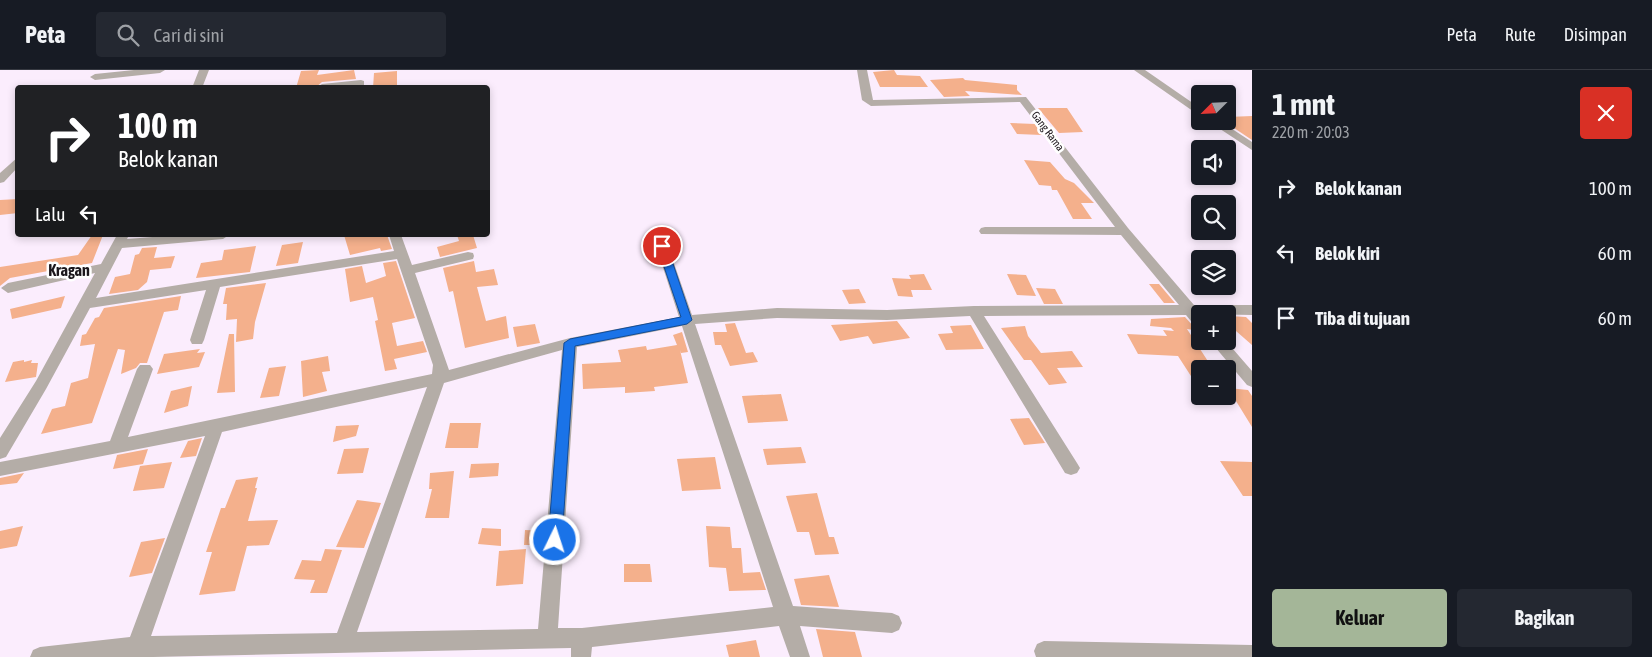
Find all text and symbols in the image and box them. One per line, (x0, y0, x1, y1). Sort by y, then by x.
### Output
search box (96, 12, 446, 57)
text: Peta (25, 21, 66, 48)
icon: search (114, 21, 142, 49)
text: Cari di sini (154, 24, 224, 46)
text: Peta (1446, 24, 1477, 45)
text: Rute (1505, 24, 1536, 45)
text: Disimpan (1564, 24, 1627, 45)
north arrow (1191, 85, 1236, 130)
map controls (1191, 85, 1236, 405)
text: 1 mnt (1272, 87, 1335, 121)
button: close (1580, 87, 1632, 139)
icon: right (35, 105, 100, 170)
text: 100 m (118, 105, 197, 145)
street label: Gang Rama (1029, 109, 1067, 153)
text: 220 m · 20:03 (1272, 123, 1350, 141)
button: sound (1191, 140, 1236, 185)
text: Belok kanan (118, 146, 219, 172)
icon: right (1272, 174, 1300, 202)
text: Belok kanan (1315, 177, 1402, 199)
text: 100 m (1589, 177, 1632, 199)
button: search (1191, 195, 1236, 240)
icon: left (75, 200, 103, 228)
text: Lalu (35, 203, 65, 225)
pin (641, 225, 683, 267)
icon: arrive (648, 232, 676, 260)
icon: left (1272, 239, 1300, 267)
text: Belok kiri (1315, 242, 1380, 264)
text: 60 m (1598, 242, 1632, 264)
button: layers (1191, 250, 1236, 295)
district label: Kragan (48, 261, 90, 279)
icon: arrive (1272, 304, 1300, 332)
button: + (1191, 305, 1236, 350)
text: Tiba di tujuan (1315, 307, 1410, 329)
text: 60 m (1598, 307, 1632, 329)
button: − (1191, 360, 1236, 405)
position arrow (528, 513, 580, 565)
button: Keluar (1272, 589, 1447, 647)
button: Bagikan (1457, 589, 1632, 647)

